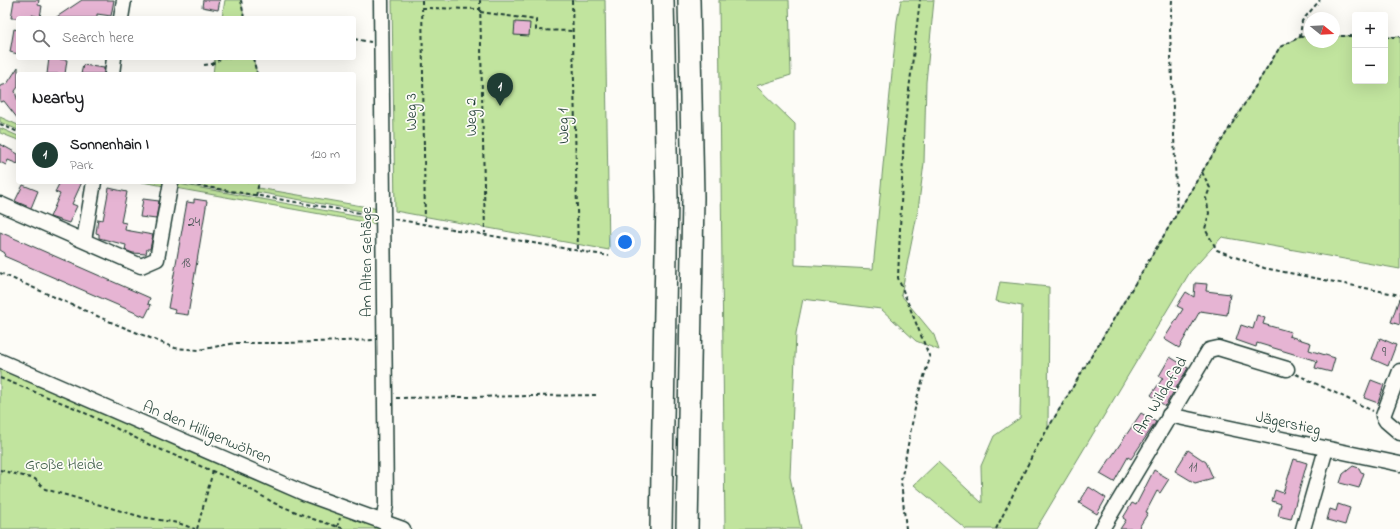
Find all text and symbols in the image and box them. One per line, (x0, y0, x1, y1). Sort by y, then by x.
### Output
north arrow (1304, 12, 1340, 48)
map controls (1352, 12, 1388, 84)
button: + (1352, 12, 1388, 48)
search box (16, 16, 356, 60)
icon: search (30, 27, 52, 49)
text: Search here (62, 27, 134, 49)
button: − (1352, 48, 1388, 84)
pin: 1 (487, 73, 513, 106)
text: Nearby (32, 86, 84, 111)
street label: Weg 3 (400, 93, 424, 131)
street label: Weg 2 (460, 97, 484, 137)
street label: Weg 1 (551, 108, 577, 144)
text: Sonnenhain I (70, 134, 149, 156)
text: 1 (43, 145, 47, 164)
text: 120 m (310, 145, 340, 164)
text: Park (70, 156, 94, 175)
street label: Am Alten Gehäge (355, 206, 379, 317)
house number: 24 (188, 212, 201, 233)
your location (615, 232, 635, 252)
house number: 18 (181, 253, 191, 274)
house number: 9 (1382, 342, 1387, 363)
street label: Am Wildpfad (1128, 352, 1194, 440)
street label: An den Hilligenwöhren (139, 395, 275, 471)
street label: Jägerstieg (1253, 405, 1323, 443)
park label: Große Heide (25, 453, 104, 477)
house number: 11 (1189, 457, 1198, 478)

